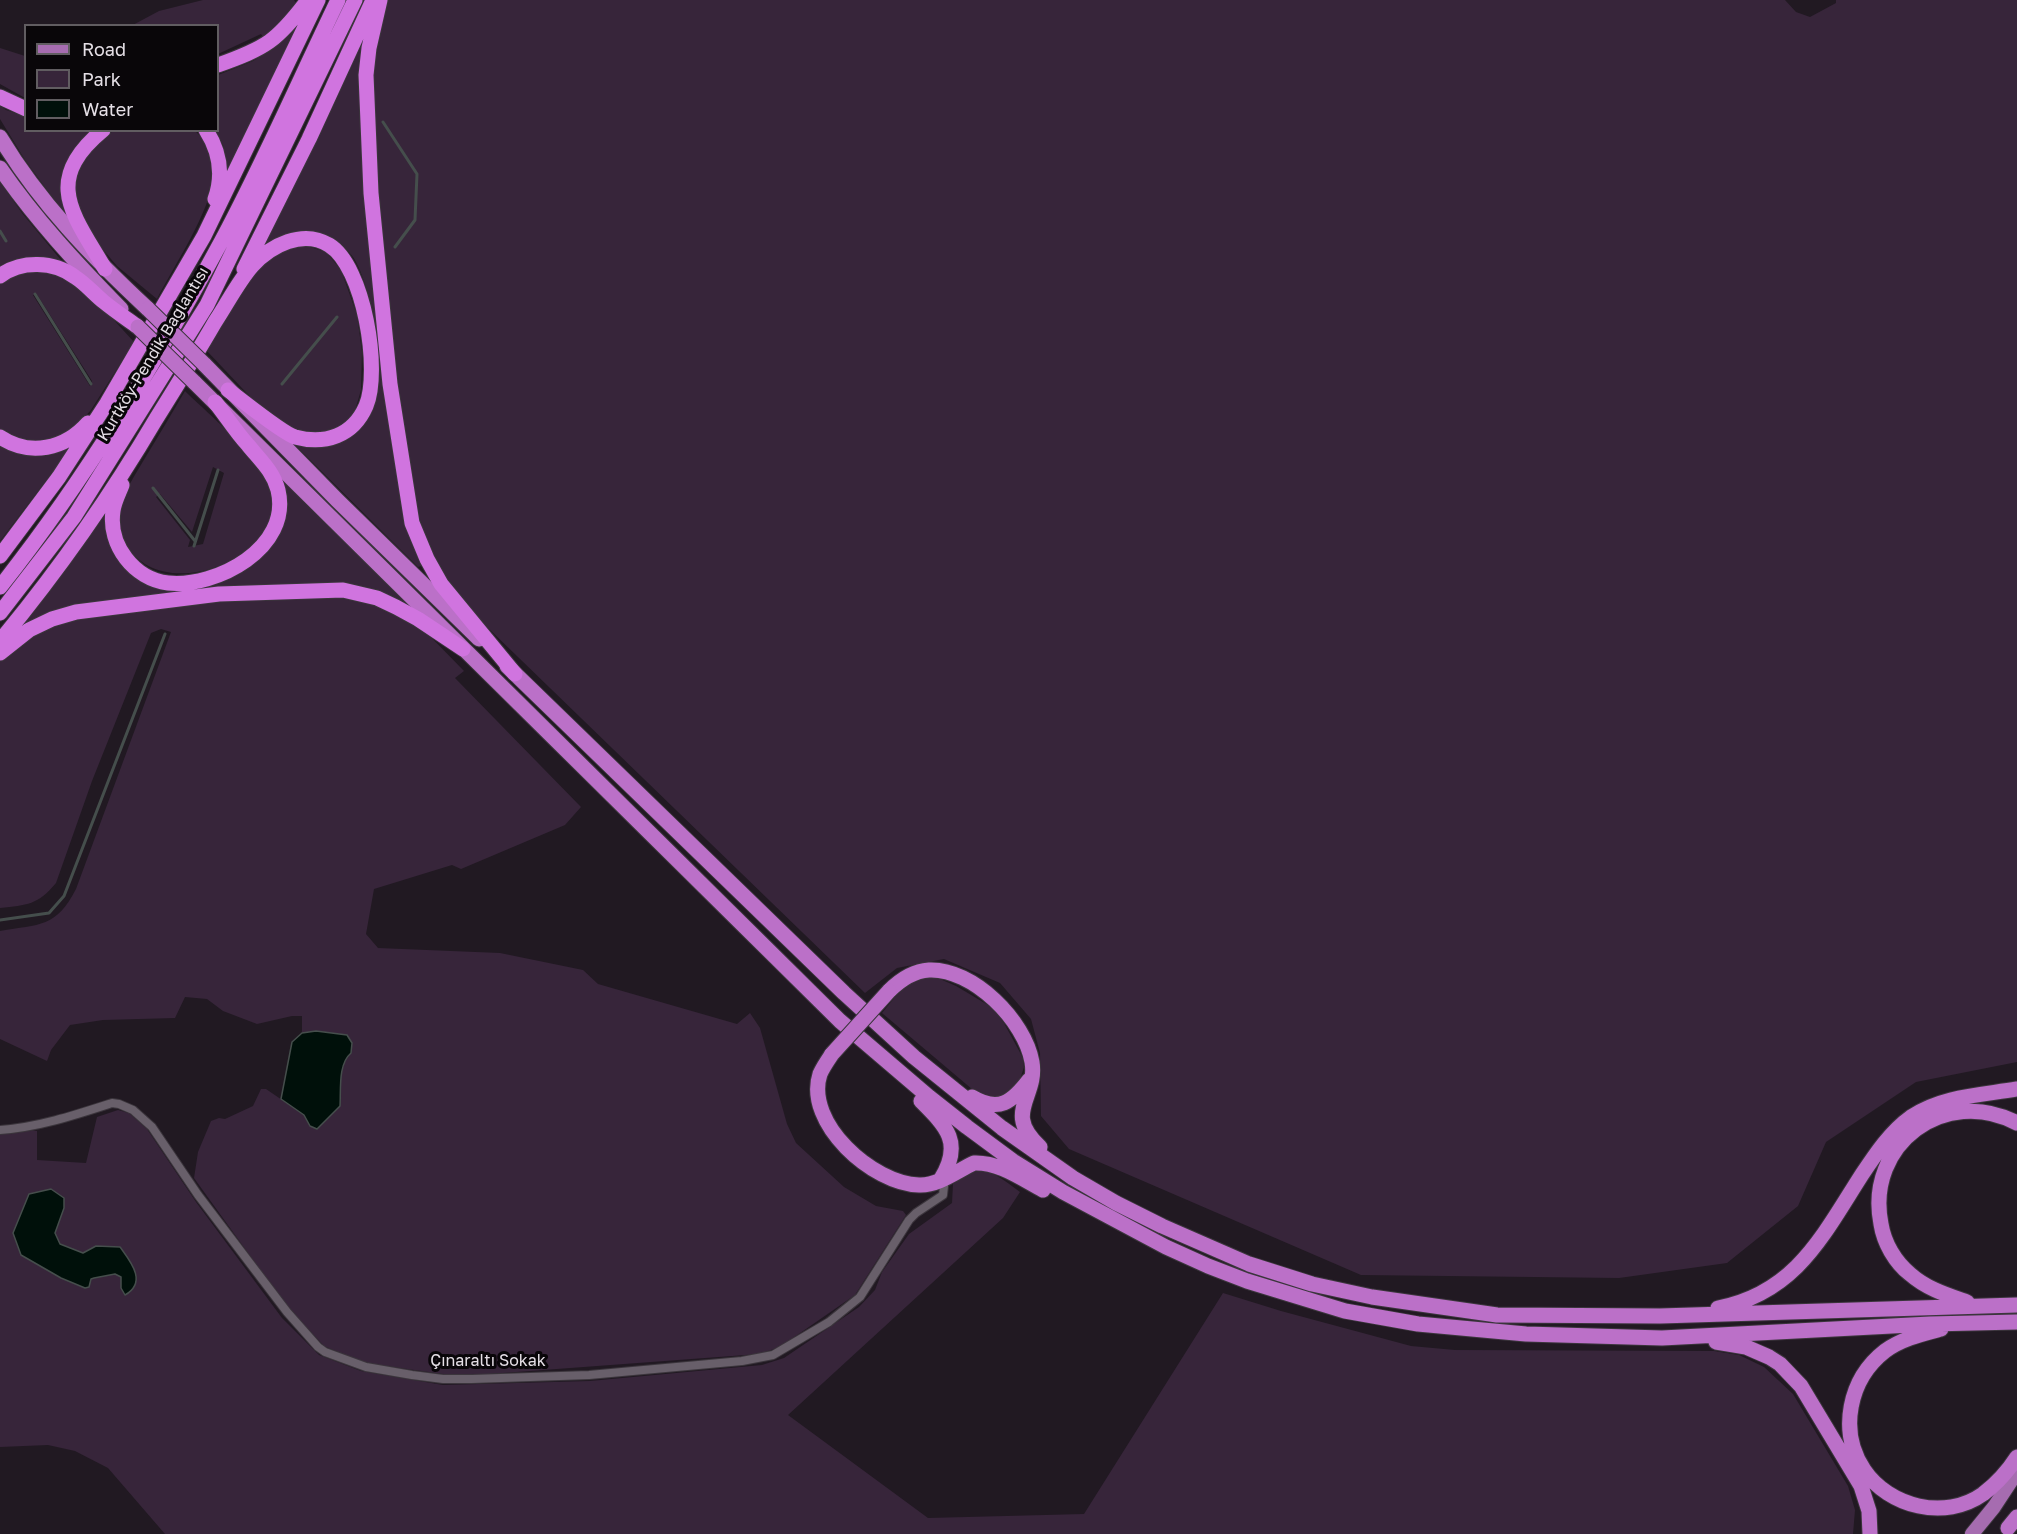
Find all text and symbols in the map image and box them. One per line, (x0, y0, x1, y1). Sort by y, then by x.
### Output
legend (24, 24, 219, 132)
text: Road (82, 38, 126, 60)
text: Park (82, 68, 121, 90)
text: Water (82, 98, 133, 120)
street label: Kurtköy-Pendik Bağlantısı (93, 264, 213, 444)
street label: Çınaraltı Sokak (430, 1351, 546, 1371)

